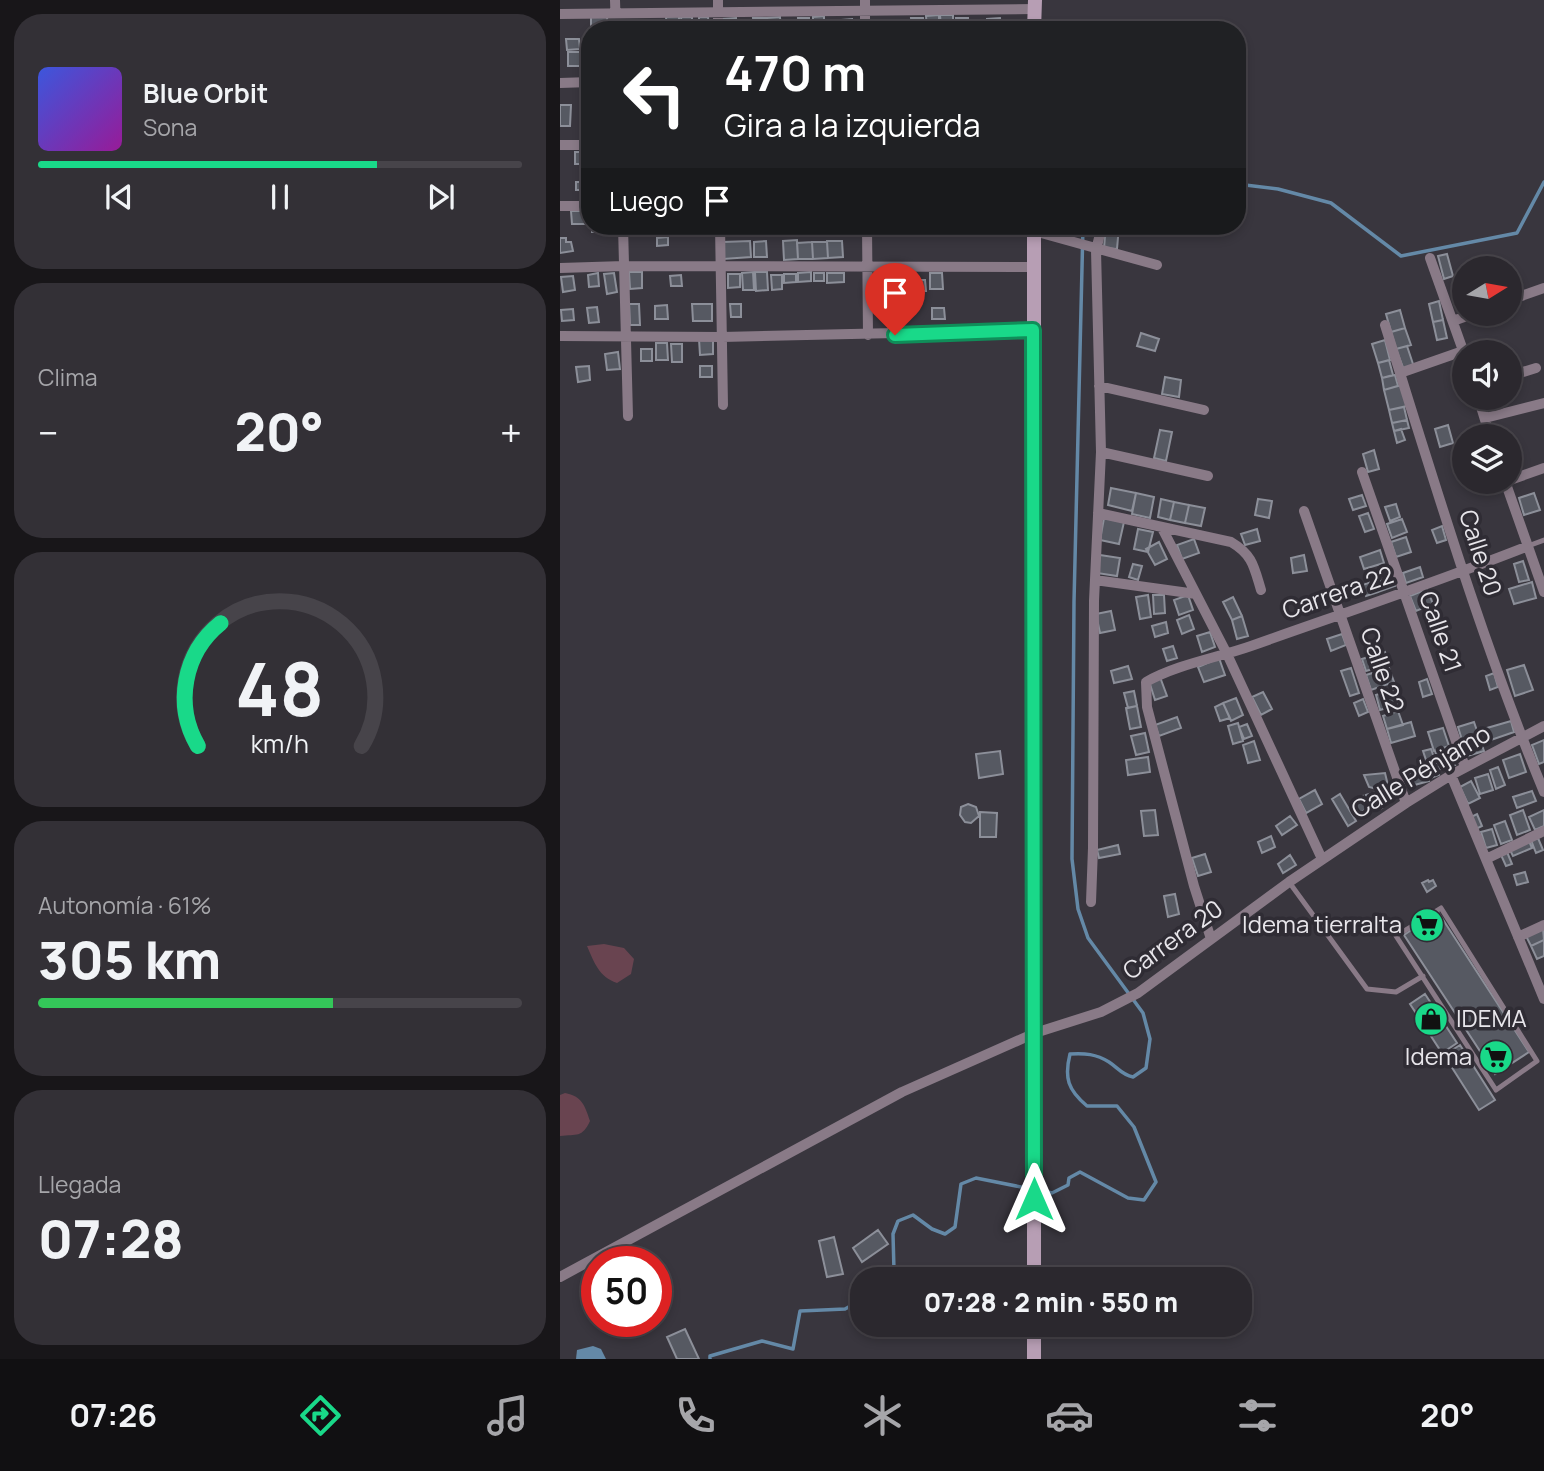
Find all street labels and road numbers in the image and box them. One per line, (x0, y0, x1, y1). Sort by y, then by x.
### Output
street label: Calle 20 (1452, 505, 1511, 600)
street label: Carrera 22 (1278, 557, 1397, 626)
street label: Calle 21 (1412, 587, 1471, 676)
street label: Calle 22 (1354, 623, 1413, 716)
street label: Calle Pénjamo (1345, 716, 1496, 825)
street label: Carrera 20 (1115, 891, 1229, 986)

